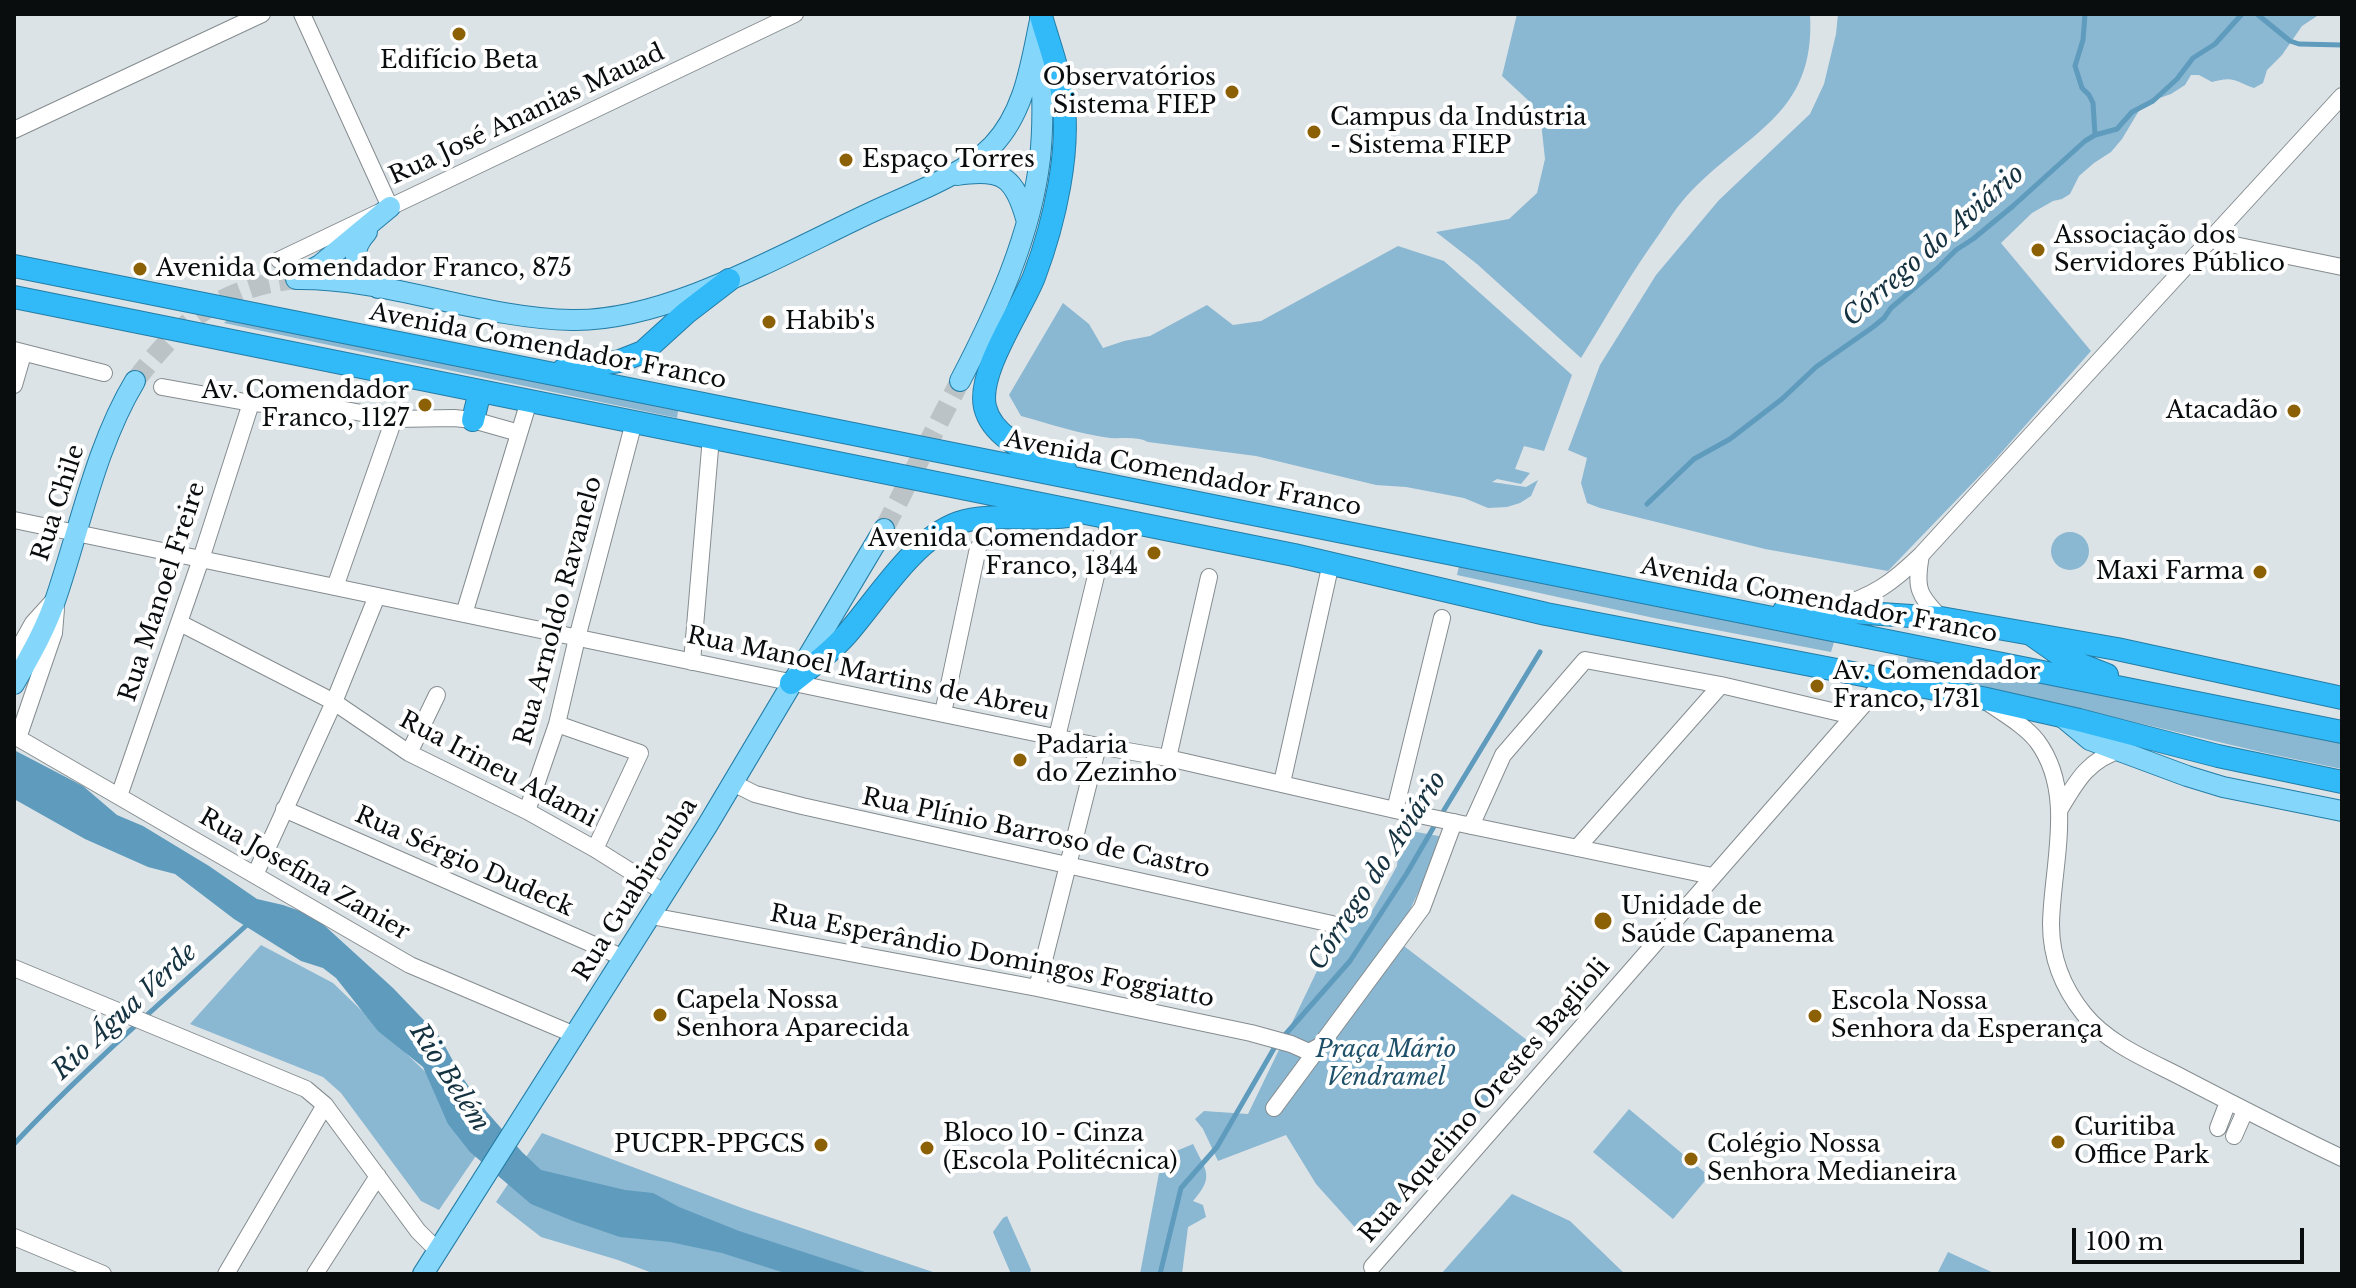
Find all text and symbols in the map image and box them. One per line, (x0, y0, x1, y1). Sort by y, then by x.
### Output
marker: Edifício Beta (450, 25, 468, 43)
street label: Rua José Ananias Mauad (385, 38, 669, 192)
place label: Edifício Beta (380, 47, 538, 75)
place label: Observatórios Sistema FIEP (1043, 64, 1216, 120)
marker: Observatórios Sistema FIEP (1223, 83, 1241, 101)
place label: Campus da Indústria - Sistema FIEP (1330, 104, 1587, 160)
marker: Campus da Indústria - Sistema FIEP (1305, 123, 1323, 141)
place label: Espaço Torres (862, 146, 1035, 174)
marker: Espaço Torres (837, 151, 855, 169)
water label: Córrego do Aviário (1837, 159, 2031, 333)
place label: Associação dos Servidores Público (2054, 222, 2285, 278)
marker: Associação dos Servidores Público (2029, 241, 2047, 259)
place label: Avenida Comendador Franco, 875 (156, 255, 572, 283)
marker: Avenida Comendador Franco, 875 (131, 260, 149, 278)
street label: Avenida Comendador Franco (367, 298, 729, 396)
place label: Habib's (785, 308, 875, 336)
marker: Habib's (760, 313, 778, 331)
place label: Av. Comendador Franco, 1127 (201, 377, 409, 433)
marker: Av. Comendador Franco, 1127 (416, 396, 434, 414)
place label: Atacadão (2166, 397, 2278, 425)
marker: Atacadão (2285, 402, 2303, 420)
street label: Avenida Comendador Franco (1002, 425, 1364, 523)
street label: Rua Chile (27, 441, 91, 565)
street label: Rua Arnoldo Ravanelo (509, 473, 609, 749)
street label: Rua Manoel Freire (114, 479, 212, 705)
place label: Avenida Comendador Franco, 1344 (868, 525, 1138, 581)
marker: Avenida Comendador Franco, 1344 (1145, 544, 1163, 562)
street label: Avenida Comendador Franco (1638, 552, 2000, 650)
place label: Maxi Farma (2096, 558, 2244, 586)
marker: Maxi Farma (2251, 563, 2269, 581)
street label: Rua Manoel Martins de Abreu (684, 621, 1052, 727)
place label: Av. Comendador Franco, 1731 (1833, 658, 2041, 714)
marker: Av. Comendador Franco, 1731 (1808, 677, 1826, 695)
street label: Rua Irineu Adami (394, 706, 602, 834)
place label: Padaria do Zezinho (1036, 732, 1177, 788)
marker: Padaria do Zezinho (1011, 751, 1029, 769)
water label: Córrego do Aviário (1302, 766, 1454, 976)
street label: Rua Plínio Barroso de Castro (860, 783, 1212, 885)
street label: Rua Guabirotuba (568, 793, 704, 987)
street label: Rua Sérgio Dudeck (350, 801, 578, 923)
street label: Rua Josefina Zanier (194, 803, 414, 947)
place label: Unidade de Saúde Capanema (1621, 893, 1834, 949)
street label: Rua Esperândio Domingos Foggiatto (768, 900, 1216, 1014)
marker: Unidade de Saúde Capanema (1592, 910, 1614, 932)
water label: Rio Água Verde (46, 937, 204, 1087)
street label: Rua Aquelino Orestes Baglioli (1354, 953, 1616, 1249)
place label: Capela Nossa Senhora Aparecida (676, 987, 909, 1043)
place label: Escola Nossa Senhora da Esperança (1831, 988, 2103, 1044)
marker: Capela Nossa Senhora Aparecida (651, 1006, 669, 1024)
marker: Escola Nossa Senhora da Esperança (1806, 1007, 1824, 1025)
water label: Rio Belém (402, 1018, 496, 1138)
park label: Praça Mário Vendramel (1316, 1036, 1456, 1092)
place label: Curitiba Office Park (2074, 1114, 2209, 1170)
place label: Bloco 10 - Cinza (Escola Politécnica) (943, 1120, 1177, 1176)
place label: PUCPR-PPGCS (614, 1131, 805, 1159)
place label: Colégio Nossa Senhora Medianeira (1707, 1131, 1957, 1187)
marker: Curitiba Office Park (2049, 1133, 2067, 1151)
marker: PUCPR-PPGCS (812, 1136, 830, 1154)
marker: Bloco 10 - Cinza (Escola Politécnica) (918, 1139, 936, 1157)
marker: Colégio Nossa Senhora Medianeira (1682, 1150, 1700, 1168)
scale bar (2076, 1212, 2308, 1262)
text: 100 m (2086, 1227, 2164, 1256)

